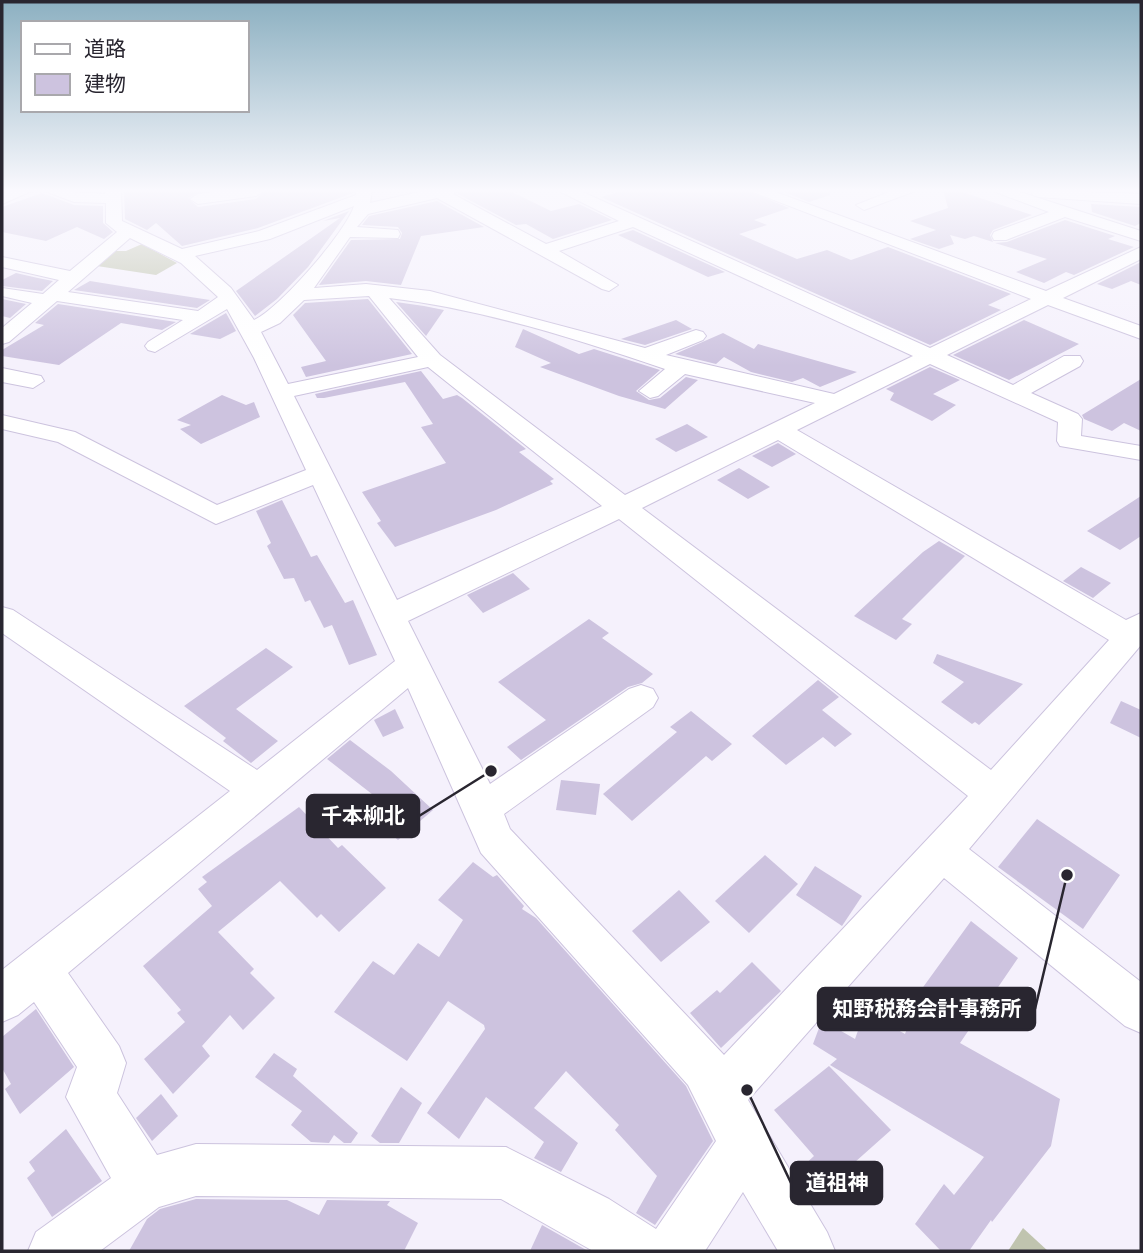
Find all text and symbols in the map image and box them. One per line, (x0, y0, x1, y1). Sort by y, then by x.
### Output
legend (21, 21, 248, 112)
text: 道路 (84, 35, 126, 60)
text: 建物 (84, 70, 126, 95)
callout: 千本柳北 (307, 795, 419, 837)
text: 千本柳北 (321, 802, 405, 827)
callout: 知野税務会計事務所 (818, 988, 1035, 1030)
text: 知野税務会計事務所 (833, 995, 1022, 1020)
callout: 道祖神 (791, 1162, 882, 1204)
text: 道祖神 (806, 1169, 869, 1194)

